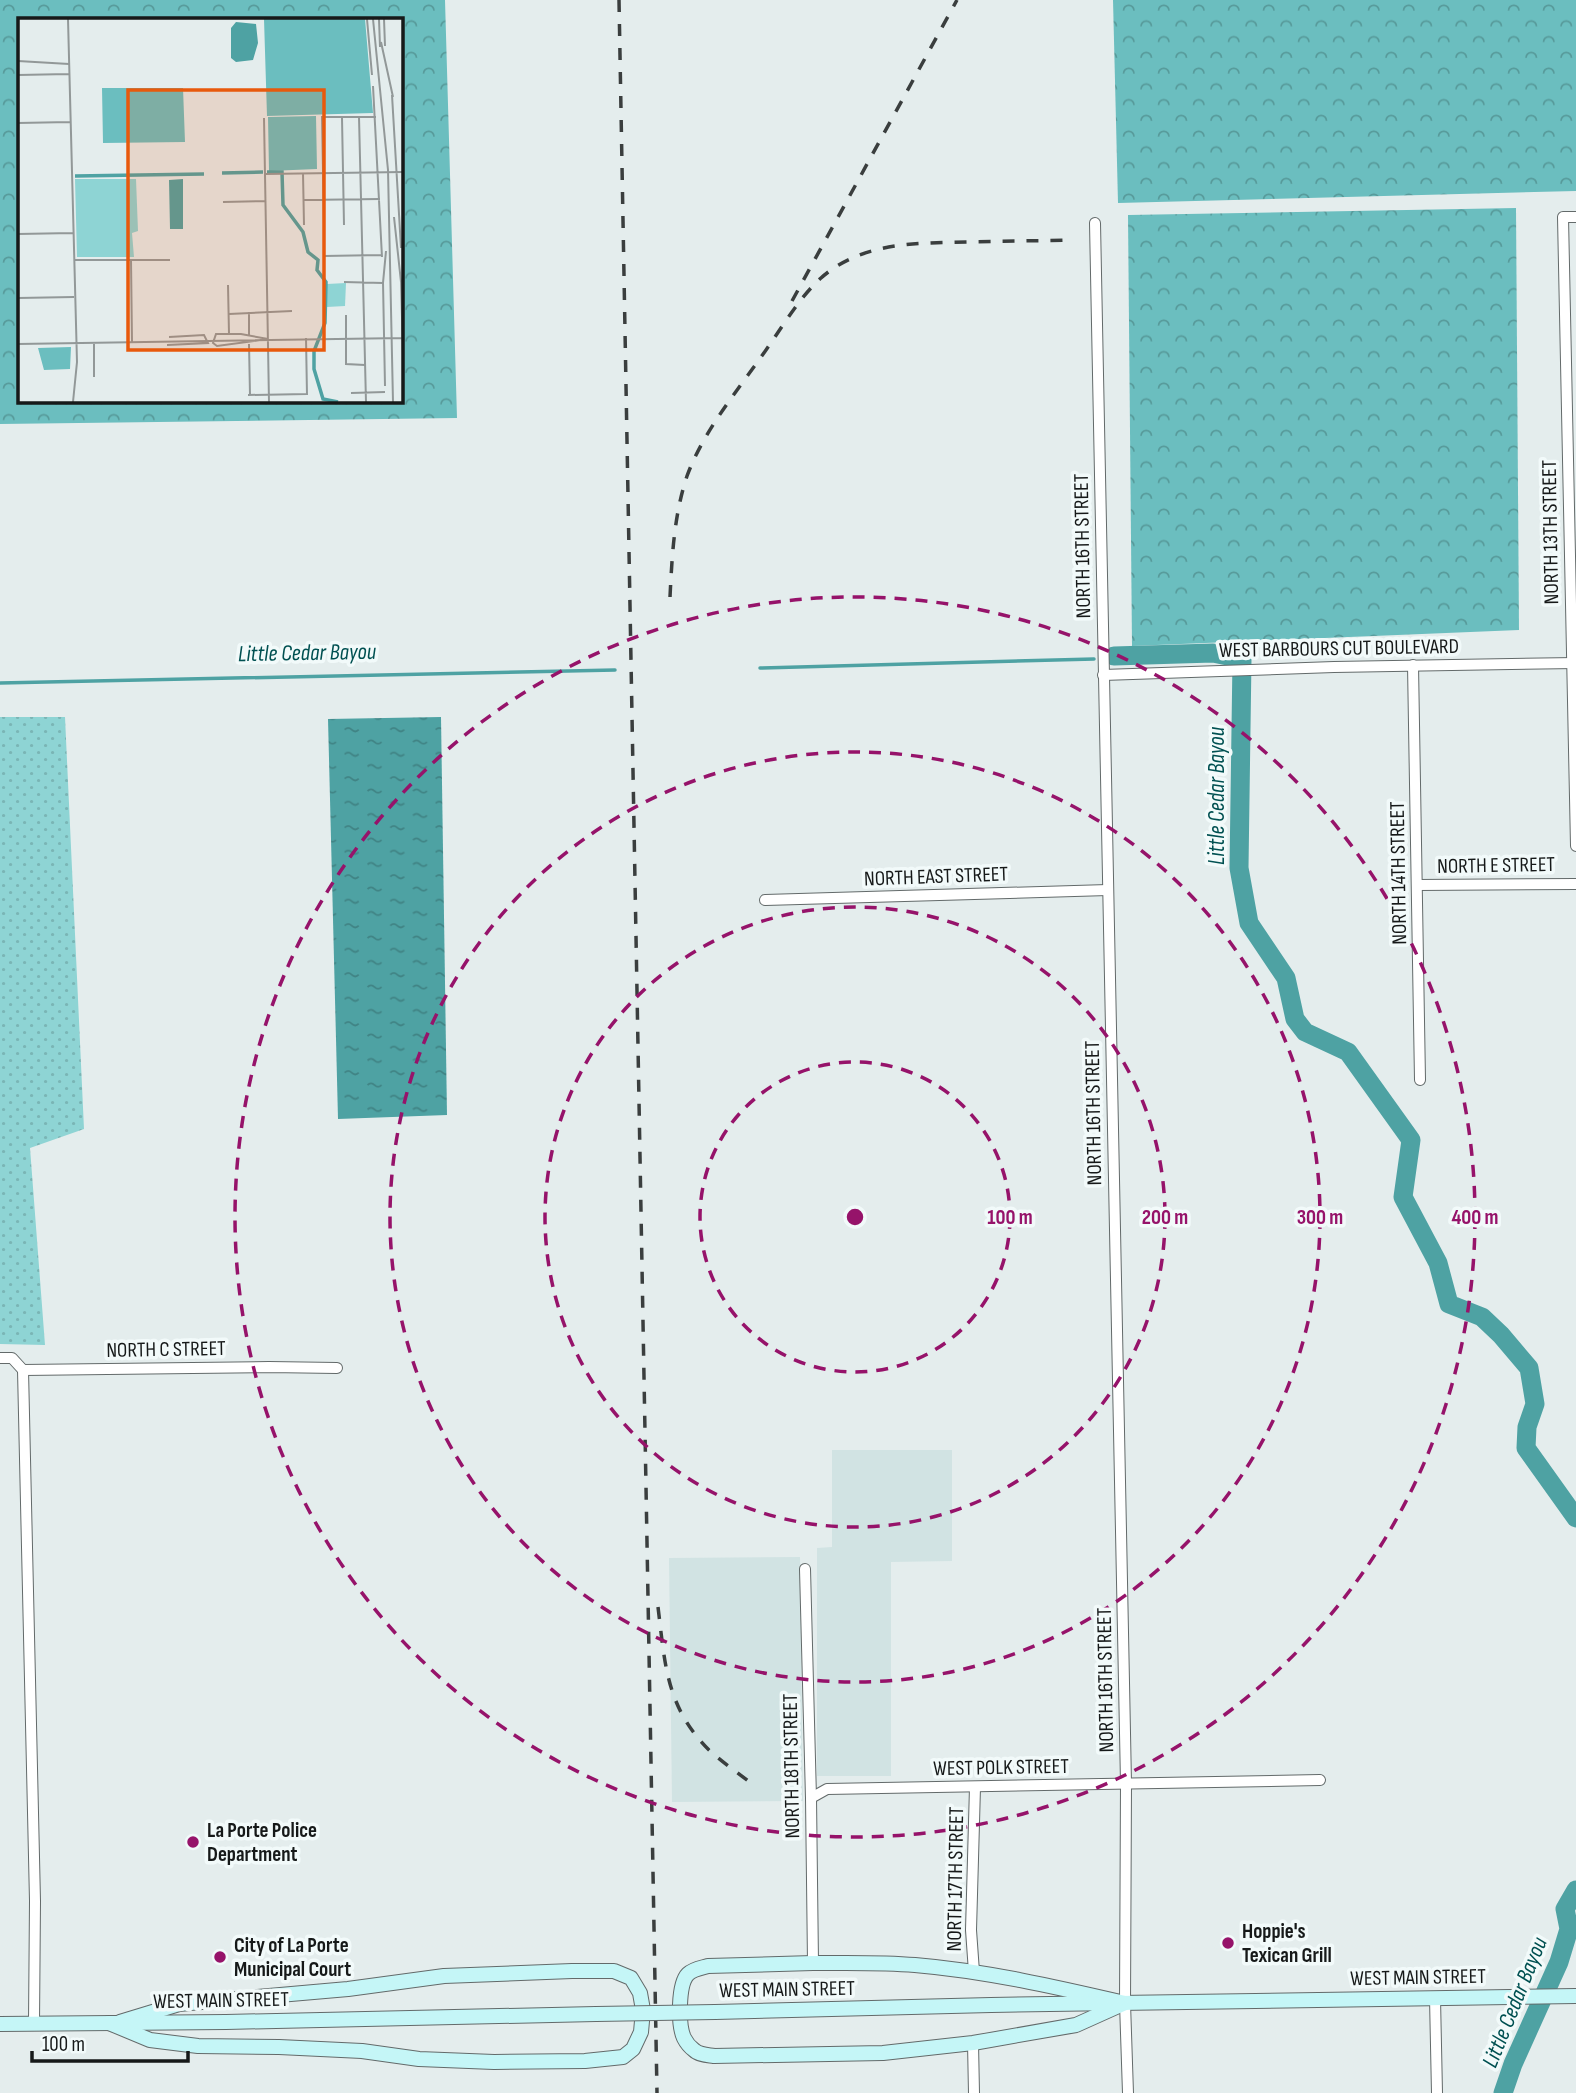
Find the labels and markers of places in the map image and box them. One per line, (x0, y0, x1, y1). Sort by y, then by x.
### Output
centre of rings (843, 1205, 867, 1229)
place label: La Porte Police Department (207, 1818, 317, 1867)
marker: La Porte Police Department (185, 1834, 201, 1850)
place label: Hoppie's Texican Grill (1242, 1919, 1332, 1968)
place label: City of La Porte Municipal Court (234, 1933, 351, 1982)
marker: Hoppie's Texican Grill (1220, 1935, 1236, 1951)
marker: City of La Porte Municipal Court (212, 1949, 228, 1965)

